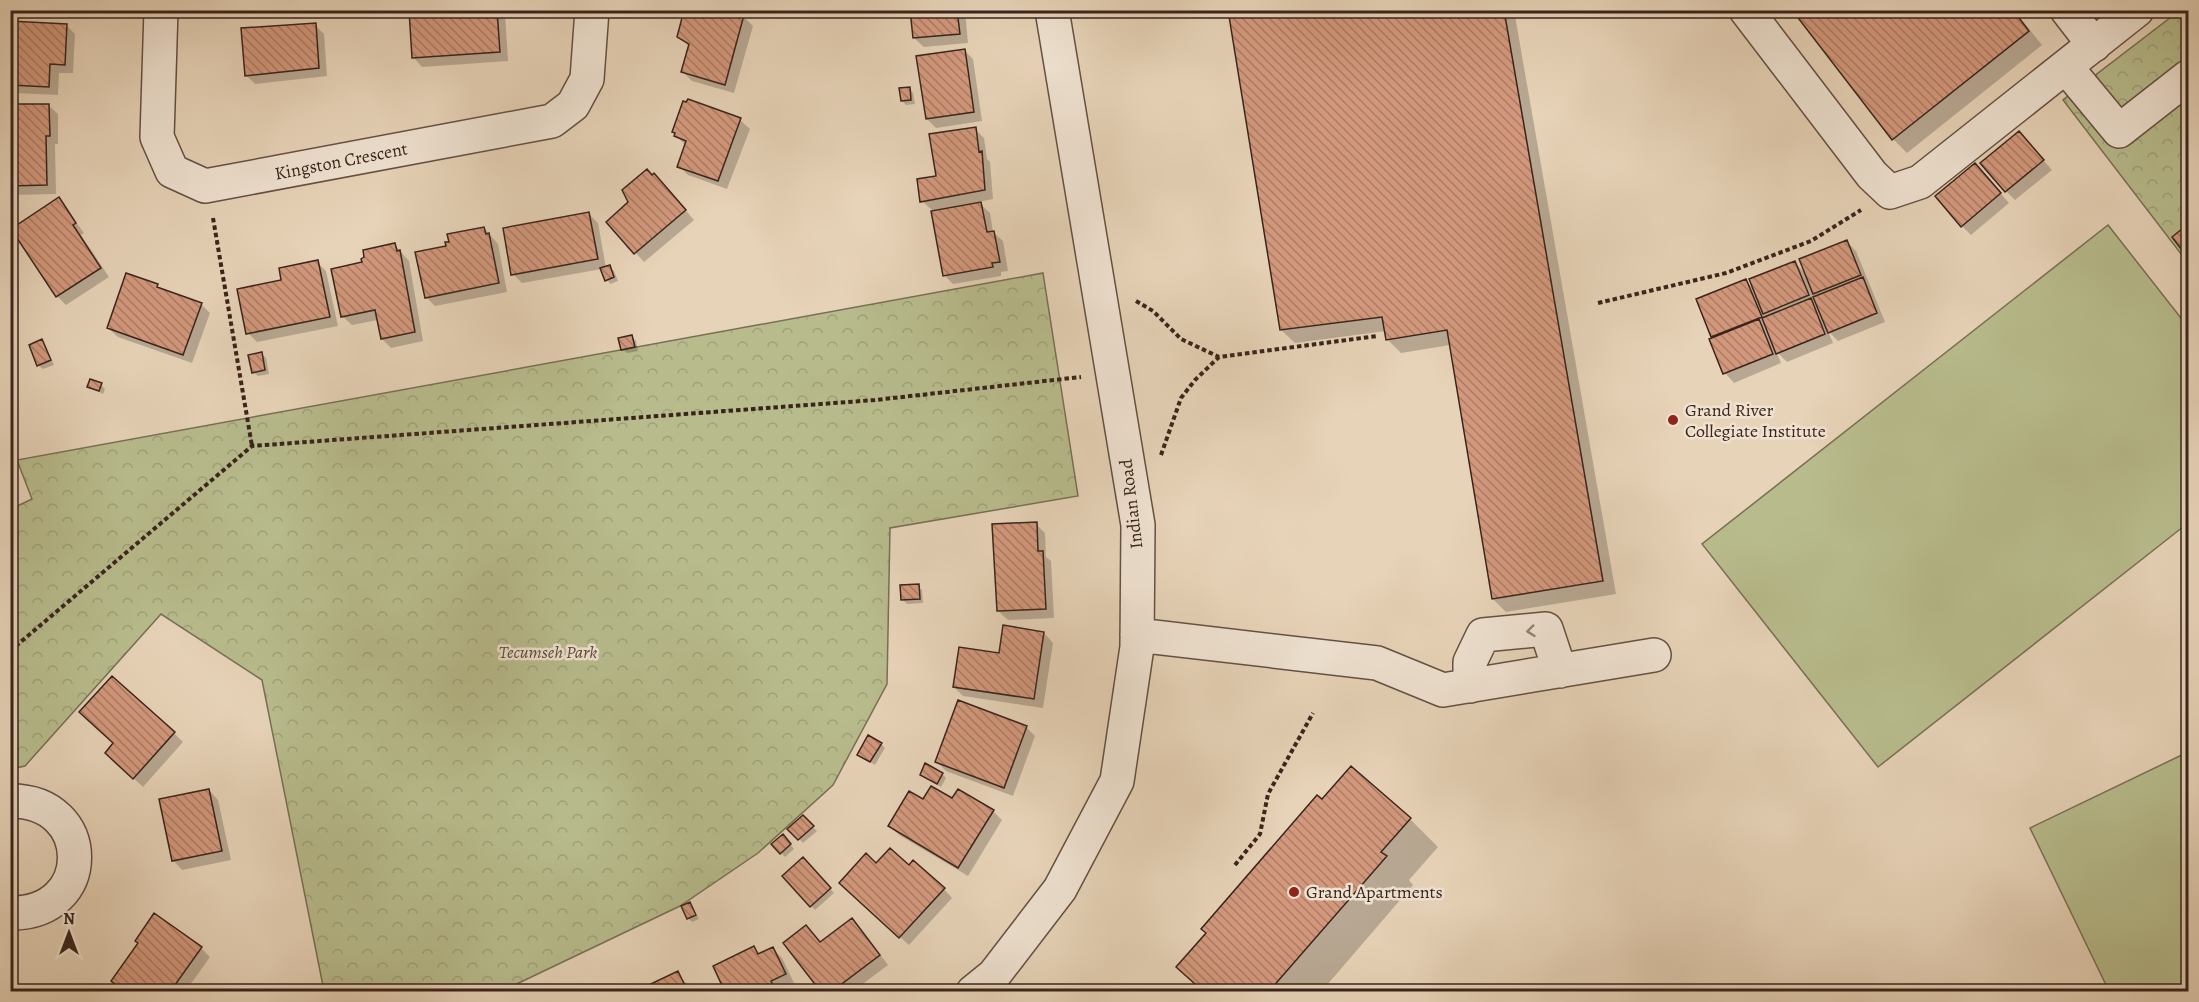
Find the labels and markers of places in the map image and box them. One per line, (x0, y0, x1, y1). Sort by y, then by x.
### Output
place label: Grand River Collegiate Institute (1685, 398, 1826, 443)
marker: Grand River Collegiate Institute (1666, 413, 1680, 427)
place label: Grand Apartments (1306, 880, 1443, 904)
marker: Grand Apartments (1287, 885, 1301, 899)

